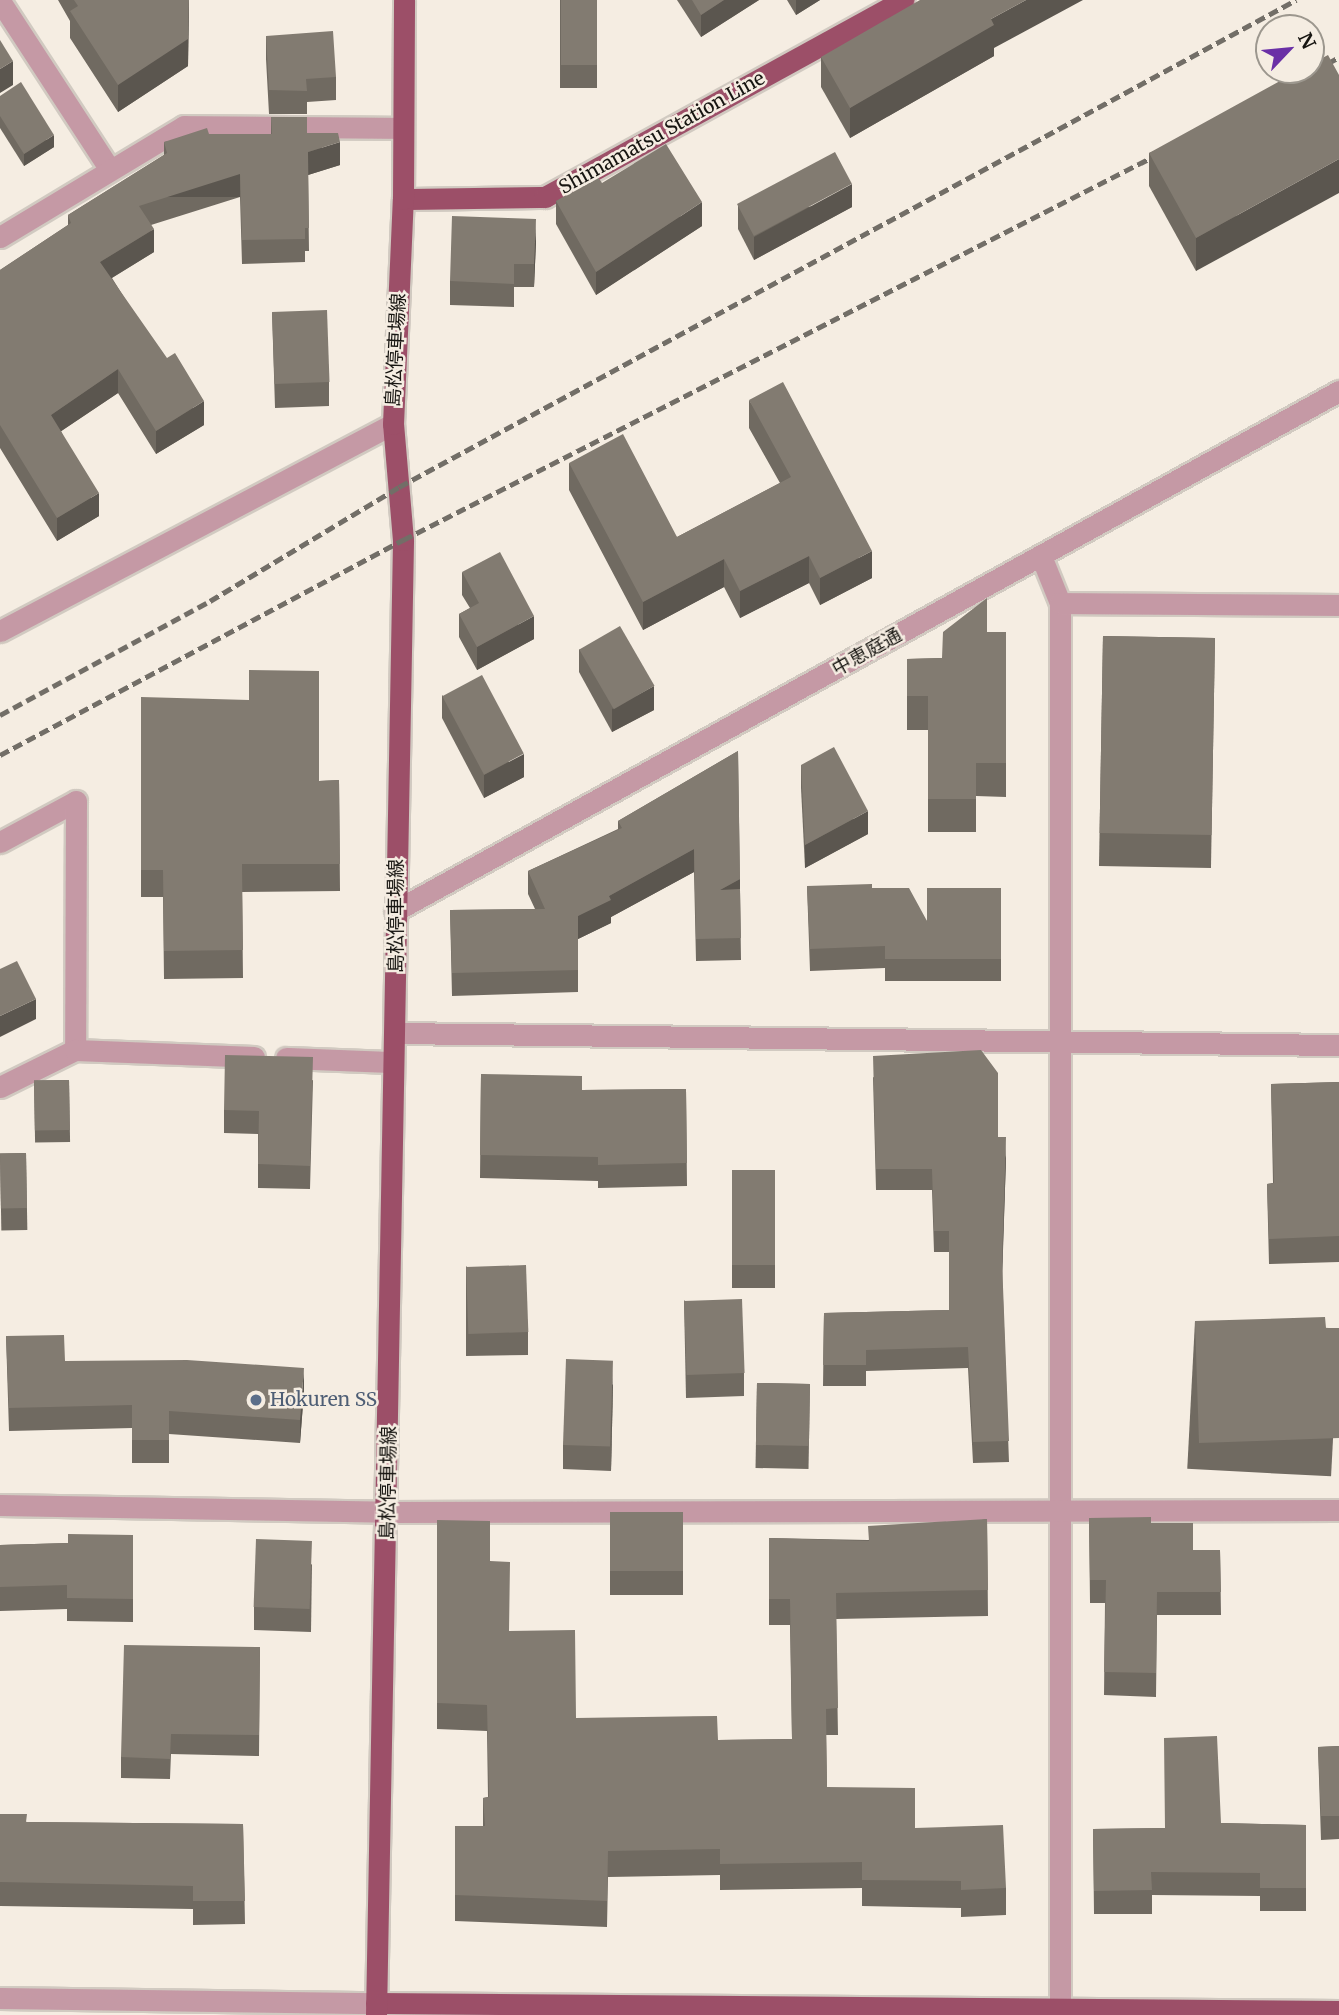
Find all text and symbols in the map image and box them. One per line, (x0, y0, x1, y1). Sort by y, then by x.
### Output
north arrow (1255, 14, 1325, 84)
text: N (1293, 29, 1321, 53)
street label: Shimamatsu Station Line (555, 67, 769, 199)
street label: 島松停車場線 (382, 292, 410, 408)
street label: 中恵庭通 (828, 624, 906, 680)
street label: 島松停車場線 (385, 859, 407, 973)
place label: Hokuren SS (270, 1389, 377, 1411)
marker: Hokuren SS (248, 1392, 264, 1408)
street label: 島松停車場線 (376, 1426, 400, 1540)

